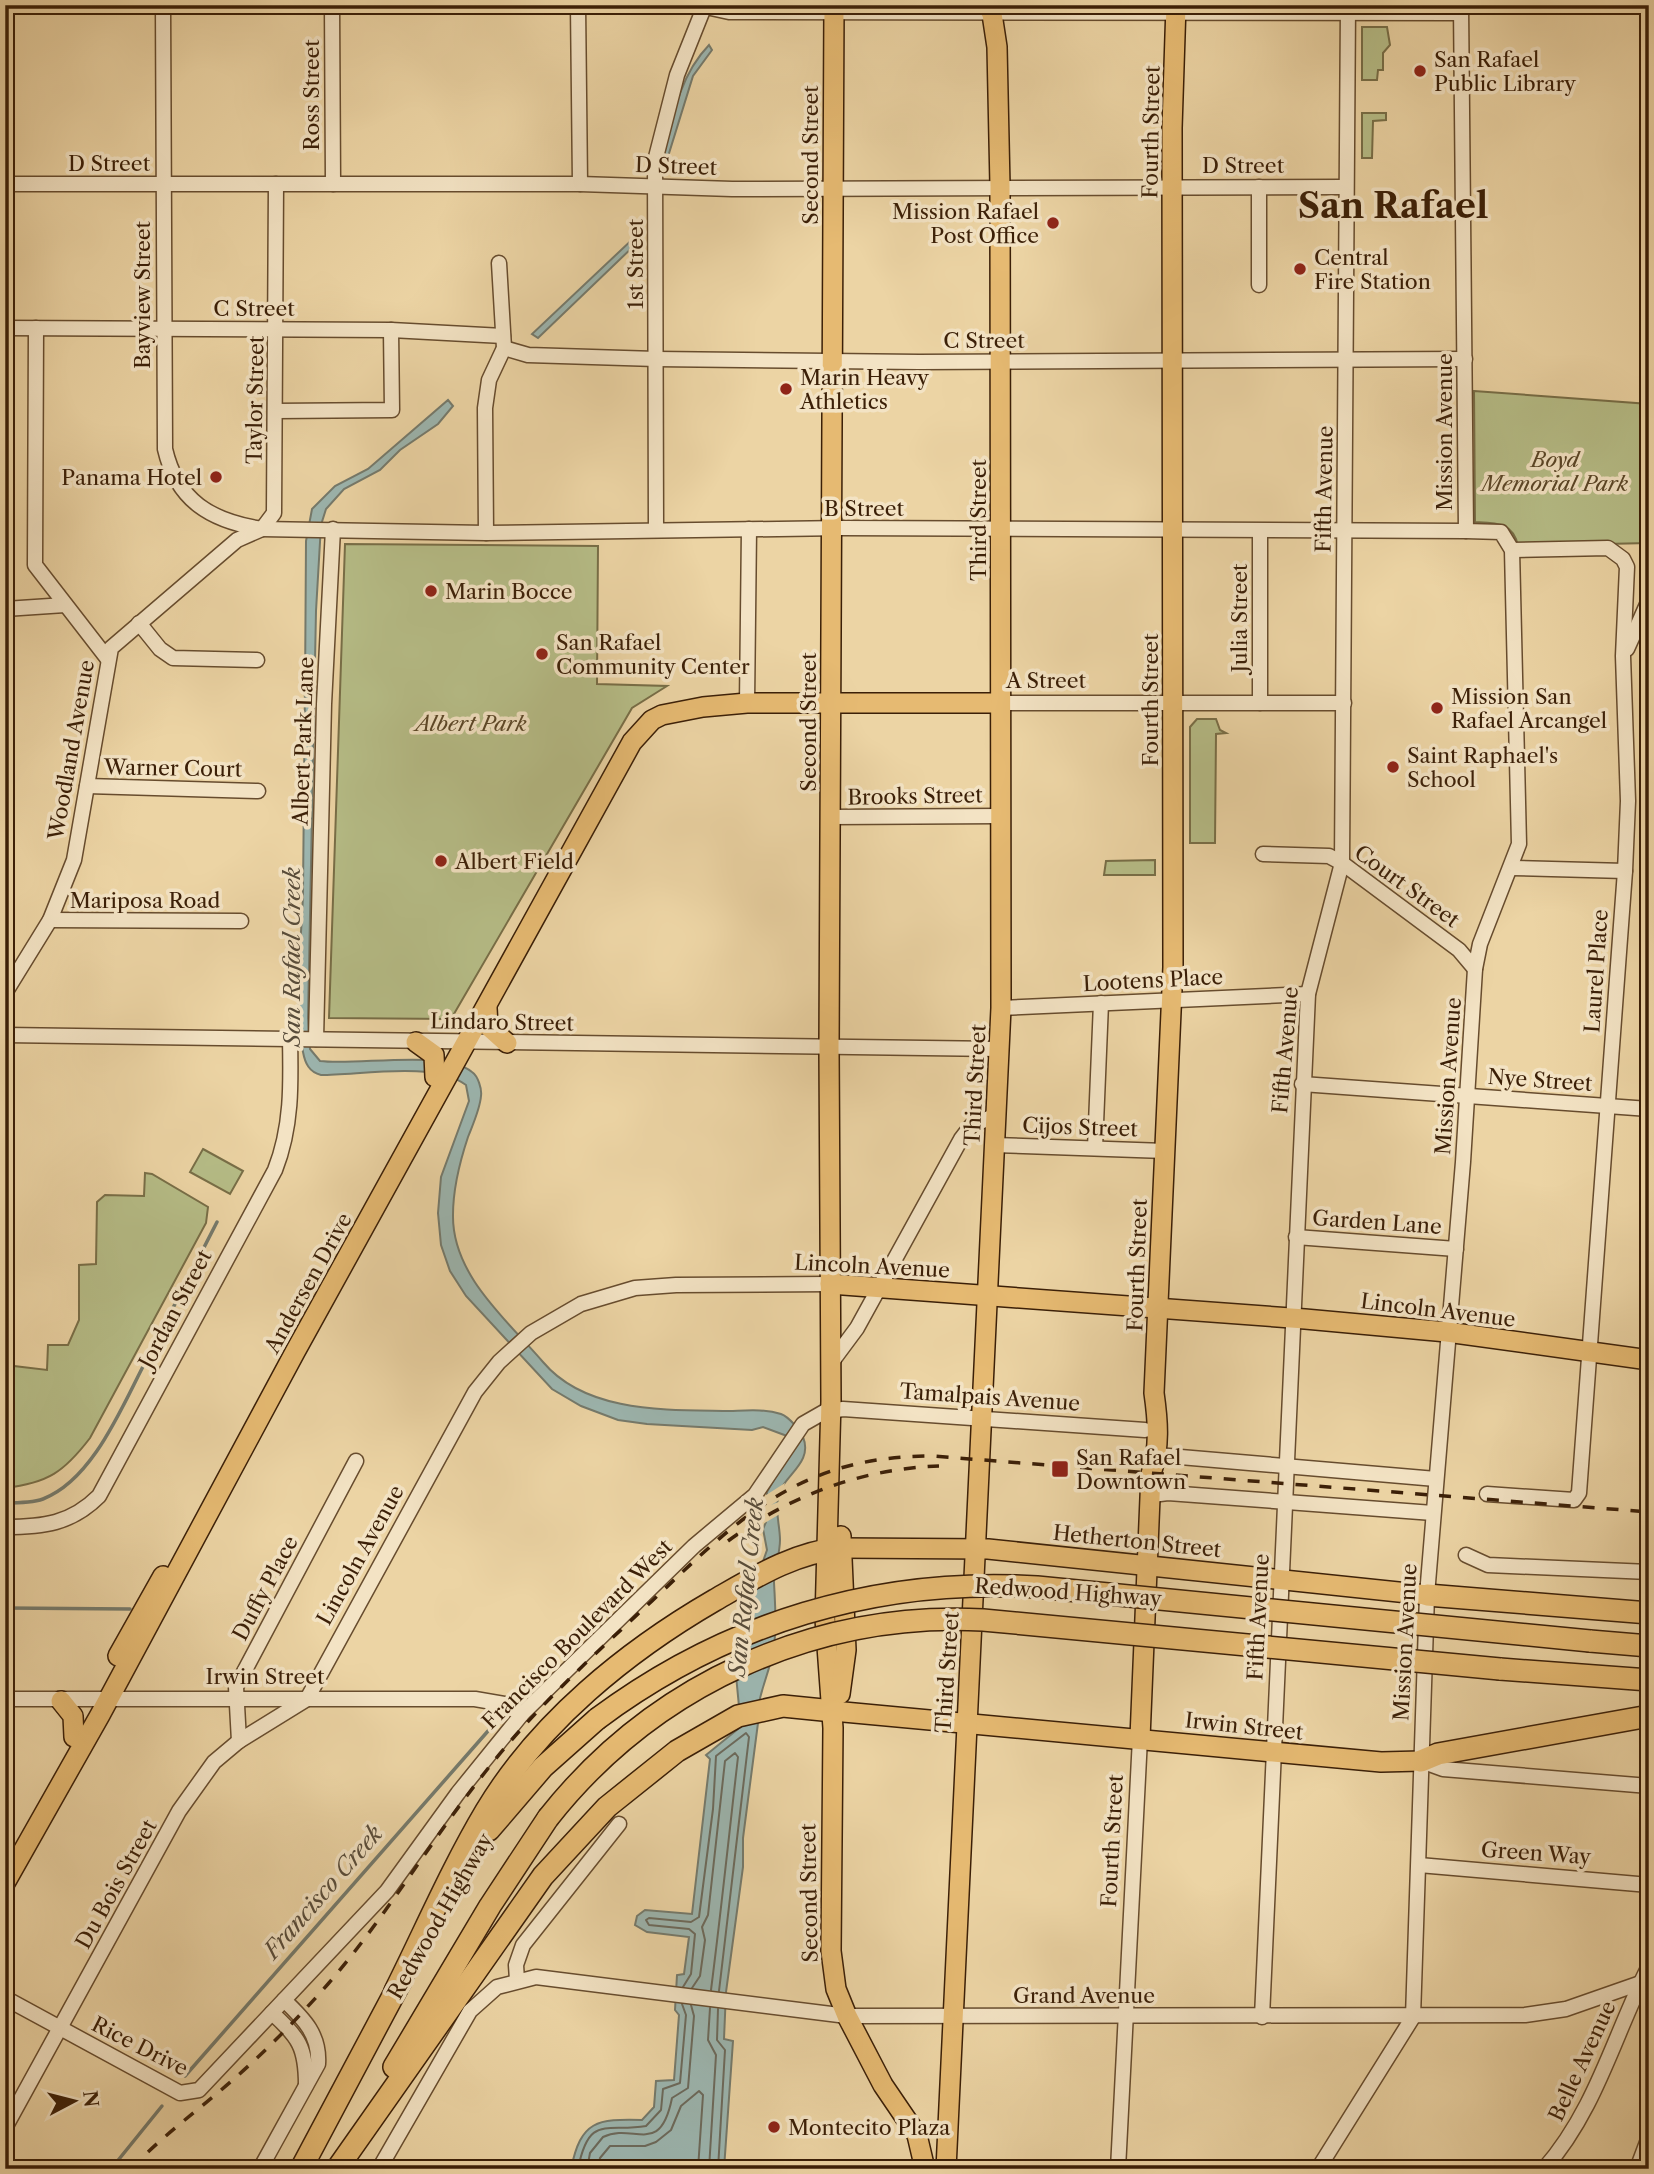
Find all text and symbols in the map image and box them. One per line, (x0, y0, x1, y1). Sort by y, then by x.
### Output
street label: Ross Street (299, 39, 324, 151)
place label: San Rafael Public Library (1434, 47, 1576, 96)
marker: San Rafael Public Library (1412, 63, 1428, 79)
street label: Fourth Street (1137, 65, 1165, 199)
street label: Second Street (798, 85, 823, 225)
street label: D Street (68, 151, 151, 176)
street label: D Street (635, 152, 718, 180)
street label: D Street (1202, 153, 1285, 178)
district label: San Rafael (1298, 184, 1488, 227)
place label: Mission Rafael Post Office (892, 199, 1039, 248)
marker: Mission Rafael Post Office (1045, 215, 1061, 231)
street label: 1st Street (623, 218, 648, 309)
street label: Bayview Street (130, 220, 155, 369)
place label: Central Fire Station (1314, 245, 1431, 294)
marker: Central Fire Station (1292, 261, 1308, 277)
street label: C Street (213, 296, 295, 321)
street label: C Street (943, 328, 1025, 353)
street label: Taylor Street (241, 335, 269, 464)
street label: Mission Avenue (1432, 353, 1457, 511)
place label: Marin Heavy Athletics (799, 365, 929, 414)
marker: Marin Heavy Athletics (778, 381, 794, 397)
street label: Fifth Avenue (1310, 425, 1338, 553)
park label: Boyd Memorial Park (1479, 447, 1628, 496)
street label: Third Street (966, 459, 991, 581)
place label: Panama Hotel (61, 465, 202, 490)
marker: Panama Hotel (208, 469, 224, 485)
street label: B Street (824, 496, 904, 521)
street label: Julia Street (1227, 563, 1252, 675)
place label: Marin Bocce (445, 579, 572, 604)
marker: Marin Bocce (423, 583, 439, 599)
place label: San Rafael Community Center (556, 630, 750, 679)
street label: Fourth Street (1138, 633, 1163, 767)
marker: San Rafael Community Center (534, 646, 550, 662)
street label: Second Street (796, 652, 821, 792)
street label: Albert Park Lane (288, 656, 318, 827)
street label: Woodland Avenue (43, 658, 99, 843)
street label: A Street (1005, 668, 1087, 693)
place label: Mission San Rafael Arcangel (1451, 684, 1607, 733)
marker: Mission San Rafael Arcangel (1429, 700, 1445, 716)
park label: Albert Park (412, 711, 527, 736)
place label: Saint Raphael's School (1407, 743, 1558, 792)
street label: Warner Court (103, 754, 243, 782)
marker: Saint Raphael's School (1385, 759, 1401, 775)
street label: Brooks Street (847, 782, 983, 810)
street label: Court Street (1350, 840, 1465, 933)
place label: Albert Field (454, 849, 574, 874)
marker: Albert Field (433, 853, 449, 869)
water label: San Rafael Creek (278, 867, 306, 1049)
street label: Mariposa Road (70, 888, 221, 913)
street label: Laurel Place (1579, 908, 1613, 1034)
street label: Lootens Place (1082, 964, 1224, 996)
street label: Fifth Avenue (1267, 986, 1303, 1114)
street label: Mission Avenue (1430, 996, 1466, 1156)
street label: Lindaro Street (430, 1008, 575, 1036)
street label: Third Street (959, 1023, 991, 1146)
street label: Nye Street (1487, 1064, 1594, 1096)
street label: Cijos Street (1022, 1112, 1139, 1142)
street label: Fourth Street (1122, 1197, 1152, 1332)
street label: Garden Lane (1311, 1205, 1443, 1239)
street label: Andersen Drive (259, 1209, 357, 1358)
street label: Jordan Street (132, 1245, 217, 1375)
street label: Lincoln Avenue (793, 1249, 951, 1283)
street label: Lincoln Avenue (1359, 1288, 1517, 1332)
street label: Tamalpais Avenue (899, 1378, 1081, 1416)
place label: San Rafael Downtown (1076, 1445, 1186, 1494)
marker: San Rafael Downtown (1050, 1459, 1070, 1479)
street label: Lincoln Avenue (311, 1481, 409, 1629)
water label: San Rafael Creek (722, 1496, 769, 1680)
street label: Hetherton Street (1052, 1520, 1223, 1562)
street label: Duffy Place (227, 1531, 303, 1645)
street label: Francisco Boulevard West (477, 1534, 677, 1734)
street label: Fifth Avenue (1242, 1553, 1274, 1681)
street label: Mission Avenue (1388, 1563, 1422, 1721)
street label: Redwood Highway (974, 1573, 1163, 1611)
street label: Third Street (930, 1610, 964, 1734)
street label: Irwin Street (206, 1664, 325, 1689)
street label: Irwin Street (1184, 1707, 1305, 1745)
street label: Fourth Street (1096, 1773, 1128, 1908)
street label: Du Bois Street (70, 1815, 162, 1953)
water label: Francisco Creek (256, 1820, 388, 1966)
street label: Second Street (795, 1823, 823, 1963)
street label: Redwood Highway (382, 1828, 498, 2004)
street label: Green Way (1480, 1837, 1592, 1869)
street label: Grand Avenue (1013, 1983, 1155, 2008)
street label: Belle Avenue (1543, 1997, 1621, 2125)
street label: Rice Drive (88, 2011, 192, 2081)
north arrow (38, 2066, 108, 2136)
text: N (78, 2089, 103, 2109)
place label: Montecito Plaza (788, 2115, 951, 2140)
marker: Montecito Plaza (766, 2119, 782, 2135)

